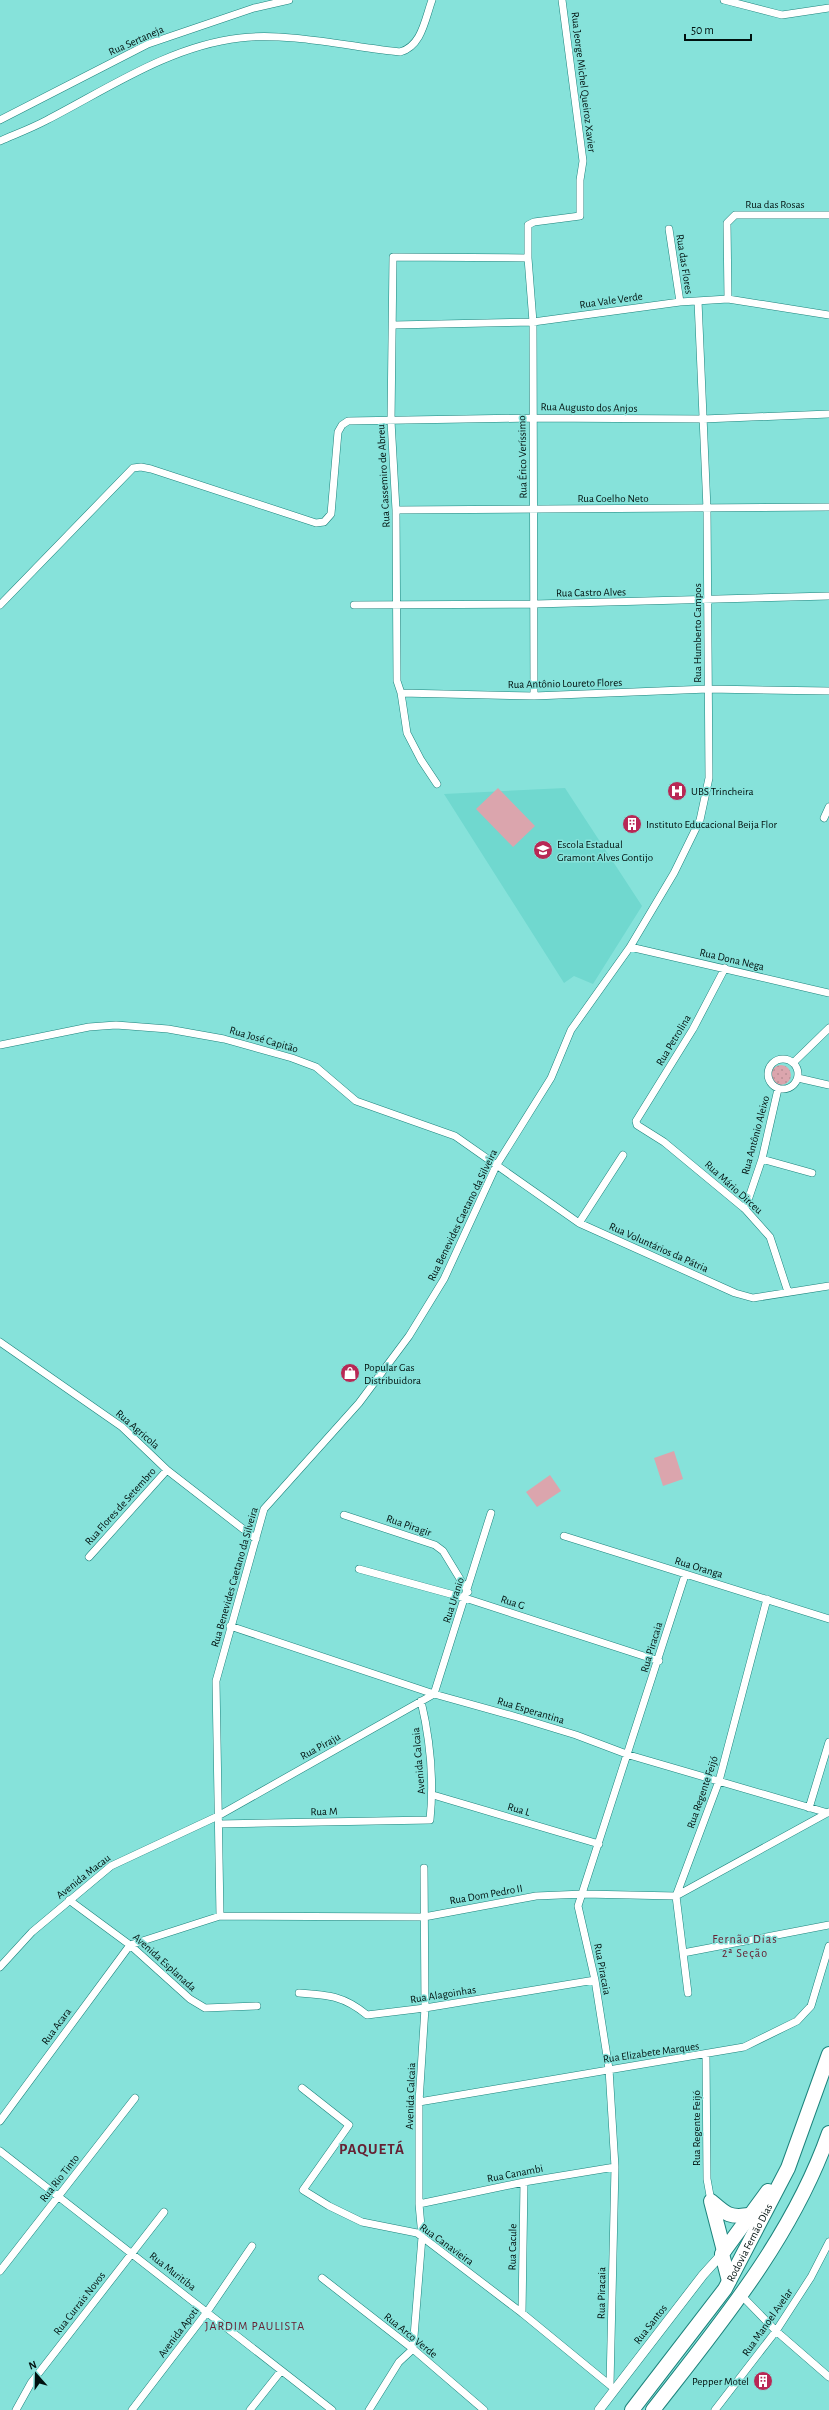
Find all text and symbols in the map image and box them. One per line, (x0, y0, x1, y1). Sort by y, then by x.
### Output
street label: Rua Jeorge Michel Queiroz Xavier (569, 11, 598, 153)
scale bar (685, 16, 751, 42)
street label: Rua Sertaneja (107, 23, 165, 58)
text: 50 m (691, 24, 714, 36)
street label: Rua das Rosas (745, 199, 805, 210)
street label: Rua das Flores (674, 233, 695, 295)
street label: Rua Vale Verde (579, 291, 643, 310)
street label: Rua Augusto dos Anjos (540, 401, 638, 414)
street label: Rua Érico Veríssimo (515, 415, 529, 499)
street label: Rua Cassemiro de Abreu (375, 424, 392, 528)
street label: Rua Coelho Neto (577, 493, 649, 504)
street label: Rua Humberto Campos (692, 583, 703, 683)
street label: Rua Castro Alves (556, 586, 626, 599)
street label: Rua Antônio Loureto Flores (508, 677, 622, 690)
hospital icon: UBS Trincheira (666, 780, 688, 802)
place label: UBS Trincheira (691, 786, 754, 797)
building icon: Instituto Educacional Beija Flor (621, 813, 643, 835)
place label: Instituto Educacional Beija Flor (646, 819, 778, 830)
school or university icon: Escola Estadual Gramont Alves Gontijo (532, 839, 554, 861)
place label: Escola Estadual Gramont Alves Gontijo (557, 839, 653, 863)
street label: Rua Dona Nega (699, 947, 765, 972)
street label: Rua Petrolina (654, 1013, 693, 1068)
street label: Rua José Capitão (228, 1024, 299, 1055)
street label: Rua Antônio Aleixo (740, 1094, 771, 1176)
street label: Rua Benevides Caetano da Silveira (426, 1148, 499, 1283)
street label: Rua Mário Dirceu (703, 1159, 765, 1216)
street label: Rua Voluntários da Pátria (608, 1221, 710, 1274)
shop icon: Popular Gas Distribuidora (339, 1362, 361, 1384)
place label: Popular Gas Distribuidora (364, 1362, 421, 1386)
street label: Rua Agricola (114, 1408, 162, 1451)
street label: Rua Flores de Setembro (83, 1465, 158, 1547)
street label: Rua Benevides Caetano da Silveira (209, 1506, 260, 1648)
street label: Rua Piragir (385, 1513, 433, 1538)
street label: Rua Oranga (673, 1555, 724, 1580)
street label: Rua Uranio (441, 1576, 466, 1624)
street label: Rua G (499, 1593, 526, 1612)
street label: Rua Piracaia (639, 1621, 664, 1674)
street label: Rua Esperantina (496, 1695, 566, 1726)
street label: Avenida Calcaia (410, 1727, 427, 1795)
street label: Rua Piraju (298, 1731, 342, 1762)
street label: Rua Regente Feijó (685, 1755, 720, 1830)
street label: Rua L (506, 1801, 532, 1818)
street label: Rua M (310, 1806, 338, 1817)
street label: Avenida Macau (54, 1852, 113, 1901)
street label: Rua Dom Pedro II (449, 1883, 524, 1906)
street label: Avenida Esplanada (131, 1931, 198, 1994)
district label: Fernão Dias 2ª Seção (712, 1933, 778, 1959)
street label: Rua Piracaia (592, 1942, 613, 1996)
street label: Rua Alagoinhas (409, 1984, 477, 2005)
street label: Rua Acara (40, 2006, 73, 2047)
street label: Rua Elizabete Marques (602, 2040, 700, 2065)
street label: Avenida Calcaia (404, 2062, 417, 2130)
street label: Rua Regente Feijó (691, 2090, 702, 2166)
district label: PAQUETÁ (339, 2140, 405, 2157)
street label: Rua Rio Tinto (38, 2153, 81, 2204)
street label: Rua Canambi (486, 2163, 544, 2184)
street label: Rodovia Fernão Dias (725, 2202, 774, 2284)
street label: Rua Canavieira (418, 2221, 476, 2267)
street label: Rua Cacule (507, 2224, 518, 2271)
street label: Rua Muritiba (147, 2250, 198, 2293)
street label: Rua Piracaia (596, 2267, 607, 2319)
street label: Rua Currais Novos (51, 2270, 107, 2337)
street label: Rua Manoel Avelar (740, 2286, 795, 2358)
street label: Rua Santos (632, 2302, 669, 2346)
street label: Avenida Apoti (156, 2305, 201, 2360)
street label: Rua Arco Verde (382, 2311, 439, 2360)
district label: JARDIM PAULISTA (205, 2320, 305, 2332)
north arrow (16, 2354, 56, 2394)
text: N (27, 2359, 38, 2372)
building icon: Pepper Motel (752, 2370, 774, 2392)
place label: Pepper Motel (692, 2376, 749, 2387)

